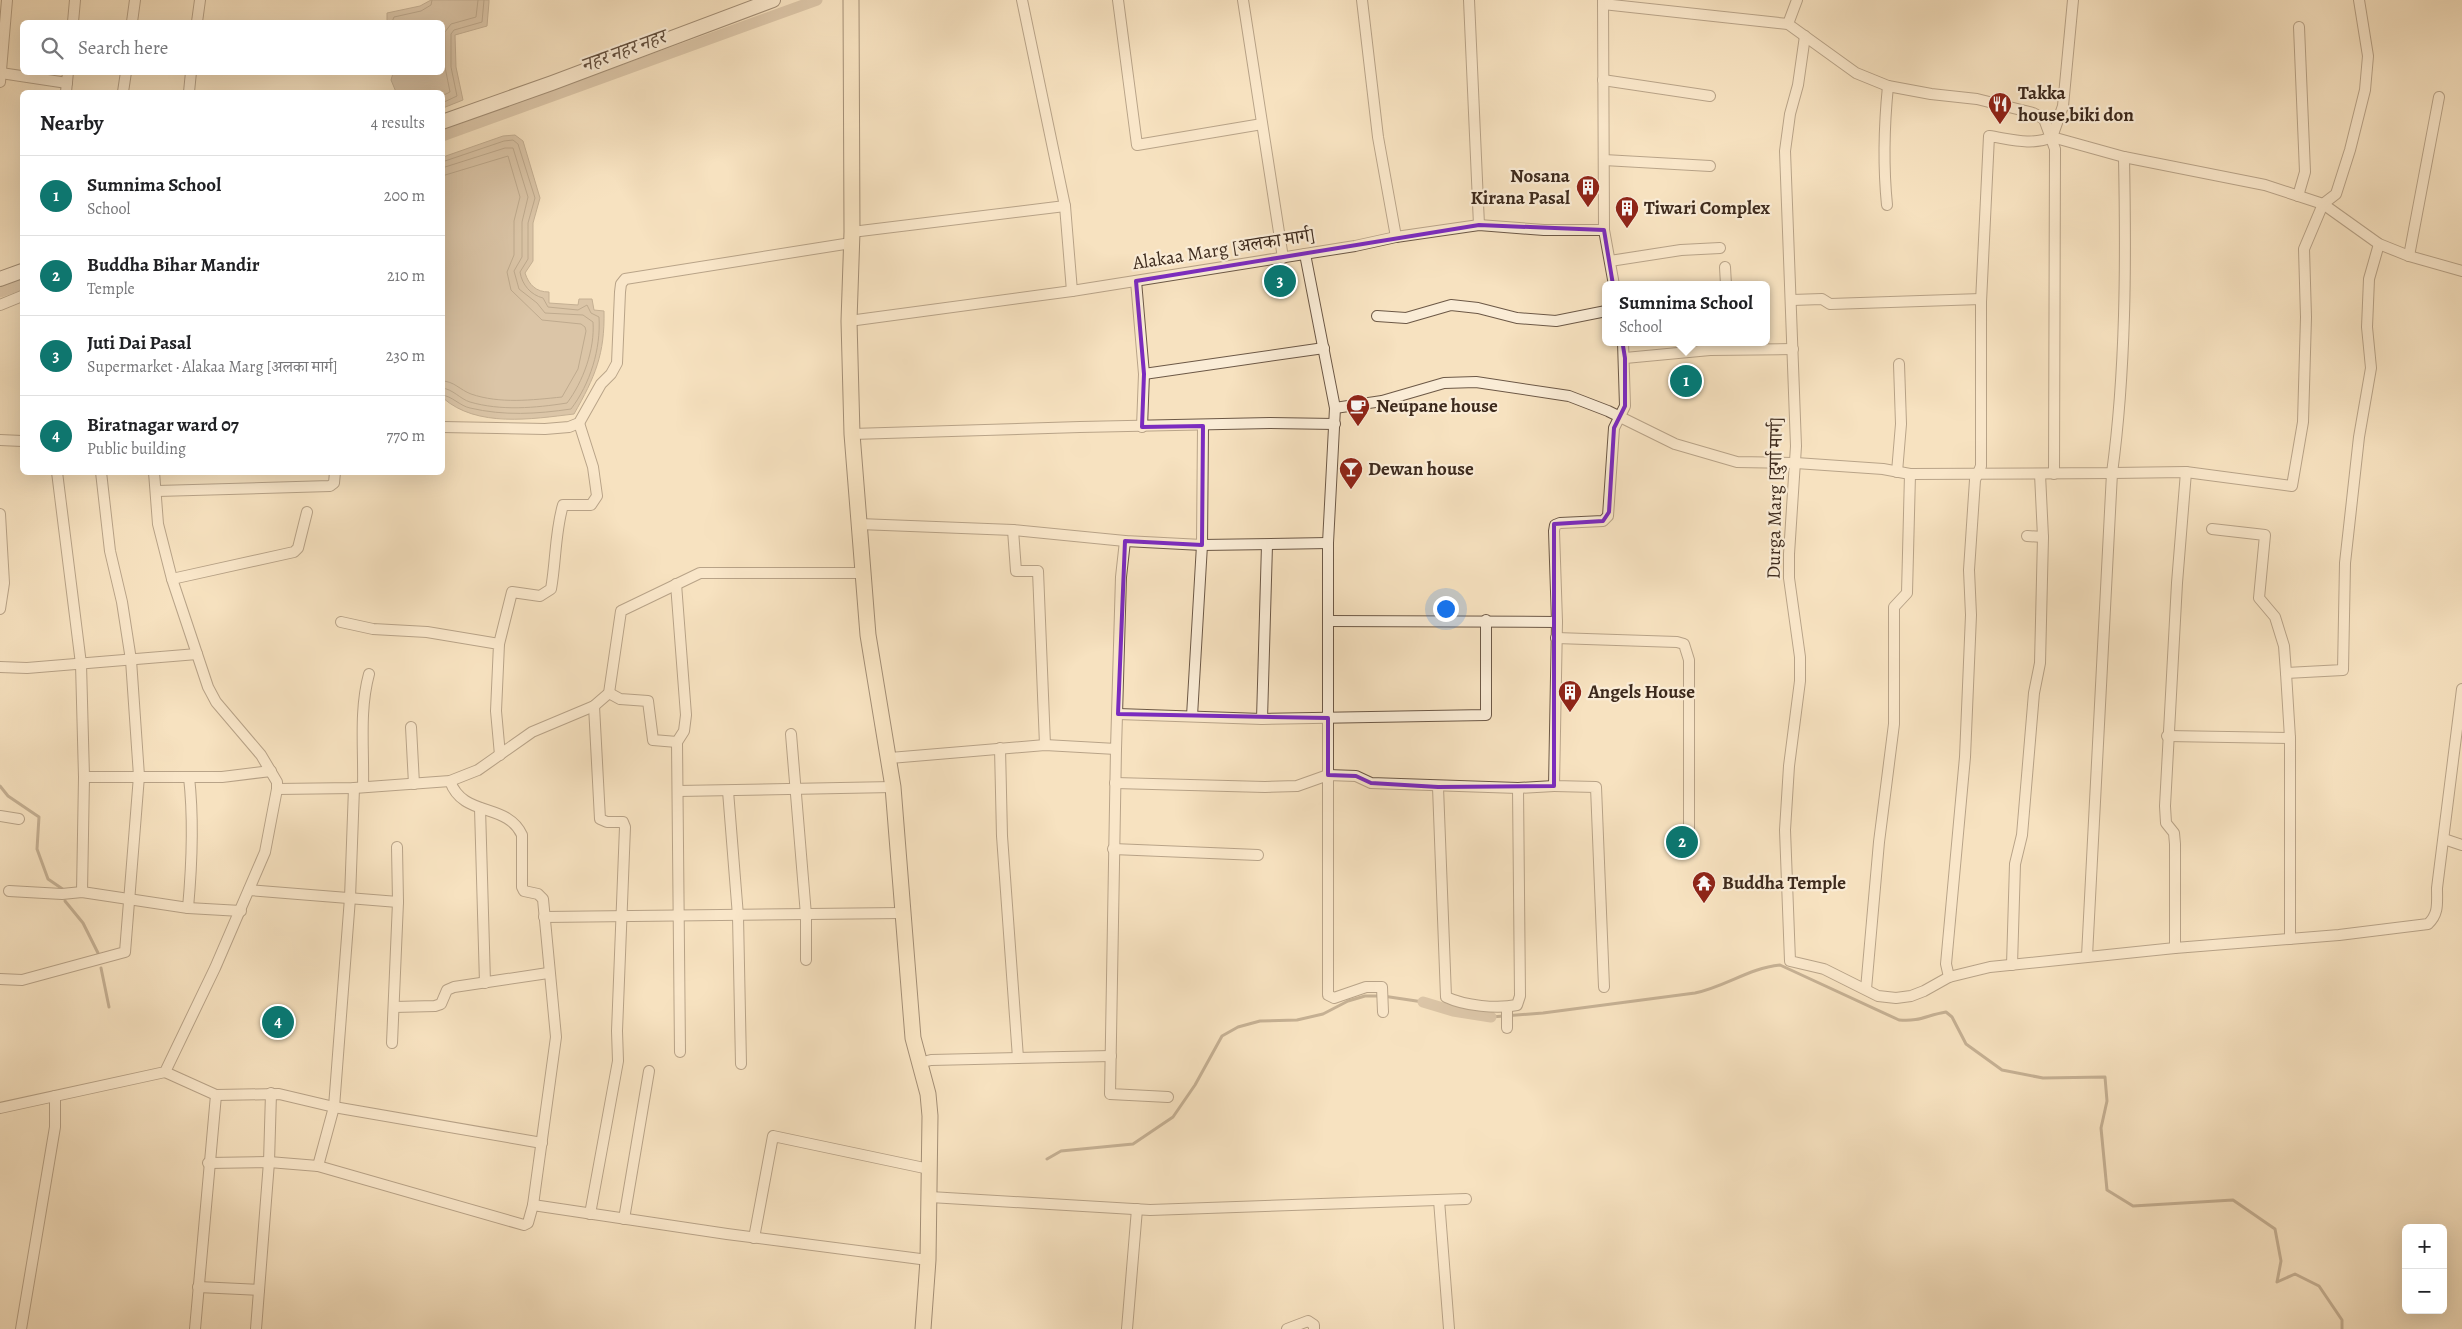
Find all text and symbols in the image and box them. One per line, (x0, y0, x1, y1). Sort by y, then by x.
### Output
search box (20, 20, 445, 75)
water label: नहर नहर नहर (577, 22, 673, 79)
icon: search (38, 34, 66, 62)
text: Search here (78, 35, 168, 61)
place label: Takka house,biki don (2018, 80, 2134, 128)
restaurant icon: Takka house,biki don (1987, 91, 2013, 125)
text: Nearby (40, 109, 103, 137)
text: 4 results (371, 112, 425, 134)
place label: Nosana Kirana Pasal (1470, 163, 1571, 211)
text: Sumnima School (87, 172, 221, 198)
building icon: Nosana Kirana Pasal (1575, 174, 1601, 208)
text: 1 (53, 185, 59, 207)
text: 200 m (384, 185, 425, 207)
building icon: Tiwari Complex (1614, 195, 1640, 229)
place label: Tiwari Complex (1644, 195, 1771, 221)
text: School (87, 198, 130, 220)
street label: Alakaa Marg [अलका मार्ग] (1130, 222, 1317, 276)
text: Buddha Bihar Mandir (87, 252, 260, 278)
pin: 3 (1264, 262, 1296, 300)
text: 2 (52, 265, 60, 287)
text: 210 m (387, 265, 425, 287)
text: Temple (87, 278, 135, 300)
popup (1602, 281, 1770, 346)
text: Sumnima School (1619, 290, 1753, 316)
text: School (1619, 316, 1662, 338)
text: Juti Dai Pasal (87, 330, 191, 356)
text: 3 (53, 345, 59, 367)
text: 230 m (386, 345, 425, 367)
text: Supermarket · Alakaa Marg [अलका मार्ग] (87, 356, 338, 378)
pin: 1 (1670, 362, 1702, 400)
cafe icon: Neupane house (1345, 393, 1371, 427)
place label: Neupane house (1376, 393, 1498, 419)
text: Biratnagar ward 07 (87, 412, 239, 438)
street label: Durga Marg [दुर्गा मार्ग] (1761, 417, 1789, 579)
text: 4 (52, 425, 60, 447)
text: 770 m (387, 425, 425, 447)
text: Public building (87, 438, 186, 460)
bar icon: Dewan house (1338, 456, 1364, 490)
place label: Dewan house (1368, 456, 1474, 482)
your location (1433, 596, 1459, 622)
building icon: Angels House (1557, 679, 1583, 713)
place label: Angels House (1587, 679, 1695, 705)
pin: 2 (1666, 823, 1698, 861)
temple icon: Buddha Temple (1691, 870, 1717, 904)
place label: Buddha Temple (1722, 870, 1846, 896)
pin: 4 (262, 1003, 294, 1041)
map controls (2402, 1224, 2447, 1314)
button: + (2402, 1224, 2447, 1269)
button: − (2402, 1269, 2447, 1314)

